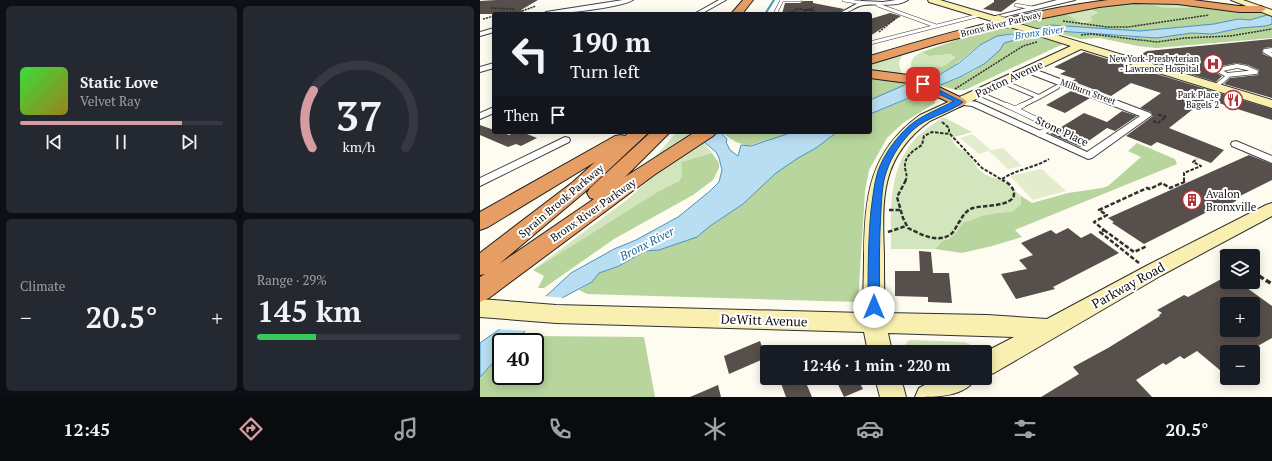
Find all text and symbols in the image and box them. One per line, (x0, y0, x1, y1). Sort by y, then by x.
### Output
street label: Bronx River Parkway (960, 9, 1042, 39)
text: 190 m (570, 23, 651, 60)
water label: Bronx River (1014, 23, 1064, 41)
icon: left (504, 28, 556, 80)
place label: NewYork-Presbyterian - Lawrence Hospital (1109, 53, 1200, 75)
hospital icon: NewYork-Presbyterian - Lawrence Hospital (1202, 53, 1224, 75)
street label: Paxton Avenue (973, 57, 1045, 101)
text: Turn left (570, 59, 640, 83)
pin (906, 67, 940, 101)
text: Static Love (80, 72, 158, 92)
icon: arrive (912, 73, 934, 95)
street label: Milburn Street (1059, 76, 1118, 108)
text: 37 (335, 87, 382, 142)
place label: Park Place Bagels 2 (1178, 89, 1219, 111)
restaurant icon: Park Place Bagels 2 (1222, 89, 1244, 111)
text: Velvet Ray (80, 92, 140, 110)
icon: arrive (547, 104, 569, 126)
text: Then (504, 105, 539, 125)
street label: Stone Place (1033, 113, 1091, 150)
icon: previous (43, 131, 65, 153)
icon: pause (110, 131, 132, 153)
icon: next (178, 131, 200, 153)
text: km/h (342, 136, 376, 155)
street label: Sprain Brook Parkway (516, 161, 607, 241)
street label: Bronx River Parkway (548, 175, 639, 245)
place label: Avalon Bronxville (1206, 187, 1257, 214)
building icon: Avalon Bronxville (1181, 189, 1203, 211)
water label: Bronx River (616, 223, 678, 264)
map controls (1220, 249, 1260, 385)
button: layers (1220, 249, 1260, 289)
street label: Parkway Road (1088, 258, 1168, 312)
text: Range · 29% (257, 271, 327, 289)
text: Climate (20, 277, 65, 295)
position arrow (853, 286, 895, 328)
text: 145 km (257, 291, 361, 331)
text: 20.5° (85, 297, 158, 337)
button: + (1220, 297, 1260, 337)
text: − (20, 303, 32, 332)
text: + (211, 303, 223, 332)
street label: DeWitt Avenue (720, 309, 808, 331)
speed limit sign: 40 (492, 333, 544, 385)
button: − (1220, 345, 1260, 385)
text: 12:46 · 1 min · 220 m (802, 355, 950, 375)
icon: directions (237, 415, 265, 443)
icon: music (392, 415, 420, 443)
icon: phone (546, 415, 574, 443)
icon: climate (701, 415, 729, 443)
icon: car (856, 415, 884, 443)
icon: filters (1011, 415, 1039, 443)
text: 12:45 (63, 417, 110, 441)
text: 20.5° (1165, 417, 1209, 441)

